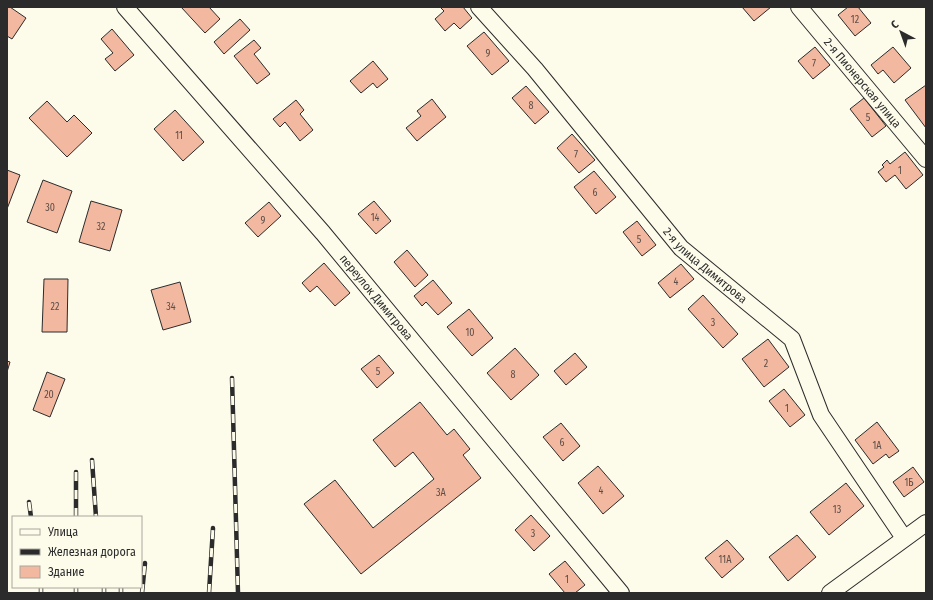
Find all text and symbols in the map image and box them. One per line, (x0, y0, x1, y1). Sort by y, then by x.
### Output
north arrow (881, 12, 921, 52)
house number: 12 (851, 14, 860, 26)
text: С (888, 18, 901, 32)
street label: 2-я Пионерская улица (821, 35, 904, 131)
house number: 9 (486, 48, 491, 60)
house number: 7 (812, 58, 816, 70)
house number: 8 (529, 100, 534, 112)
house number: 5 (866, 112, 871, 124)
house number: 11 (175, 130, 183, 142)
house number: 7 (574, 149, 578, 161)
house number: 1 (898, 165, 902, 177)
house number: 6 (593, 187, 598, 199)
house number: 30 (45, 202, 55, 214)
house number: 14 (371, 212, 380, 224)
house number: 9 (261, 215, 266, 227)
house number: 32 (97, 221, 106, 233)
street label: 2-я улица Димитрова (660, 225, 750, 306)
house number: 5 (637, 234, 642, 246)
street label: переулок Димитрова (337, 252, 416, 343)
house number: 4 (674, 276, 679, 288)
house number: 22 (51, 301, 60, 313)
house number: 34 (166, 301, 176, 313)
house number: 3 (711, 317, 716, 329)
house number: 10 (465, 327, 475, 339)
house number: 2 (764, 358, 769, 370)
house number: 5 (376, 366, 381, 378)
house number: 8 (511, 369, 516, 381)
house number: 20 (44, 389, 54, 401)
house number: 1 (785, 403, 789, 415)
house number: 6 (560, 437, 565, 449)
house number: 1А (872, 440, 882, 452)
house number: 1Б (904, 477, 914, 489)
house number: 4 (599, 485, 604, 497)
house number: 3А (436, 487, 447, 499)
house number: 13 (833, 504, 842, 516)
legend (12, 516, 142, 588)
text: Улица (47, 525, 78, 539)
house number: 3 (531, 528, 536, 540)
text: Железная дорога (48, 545, 136, 559)
house number: 11А (719, 554, 732, 566)
text: Здание (48, 565, 84, 579)
house number: 1 (565, 574, 569, 586)

